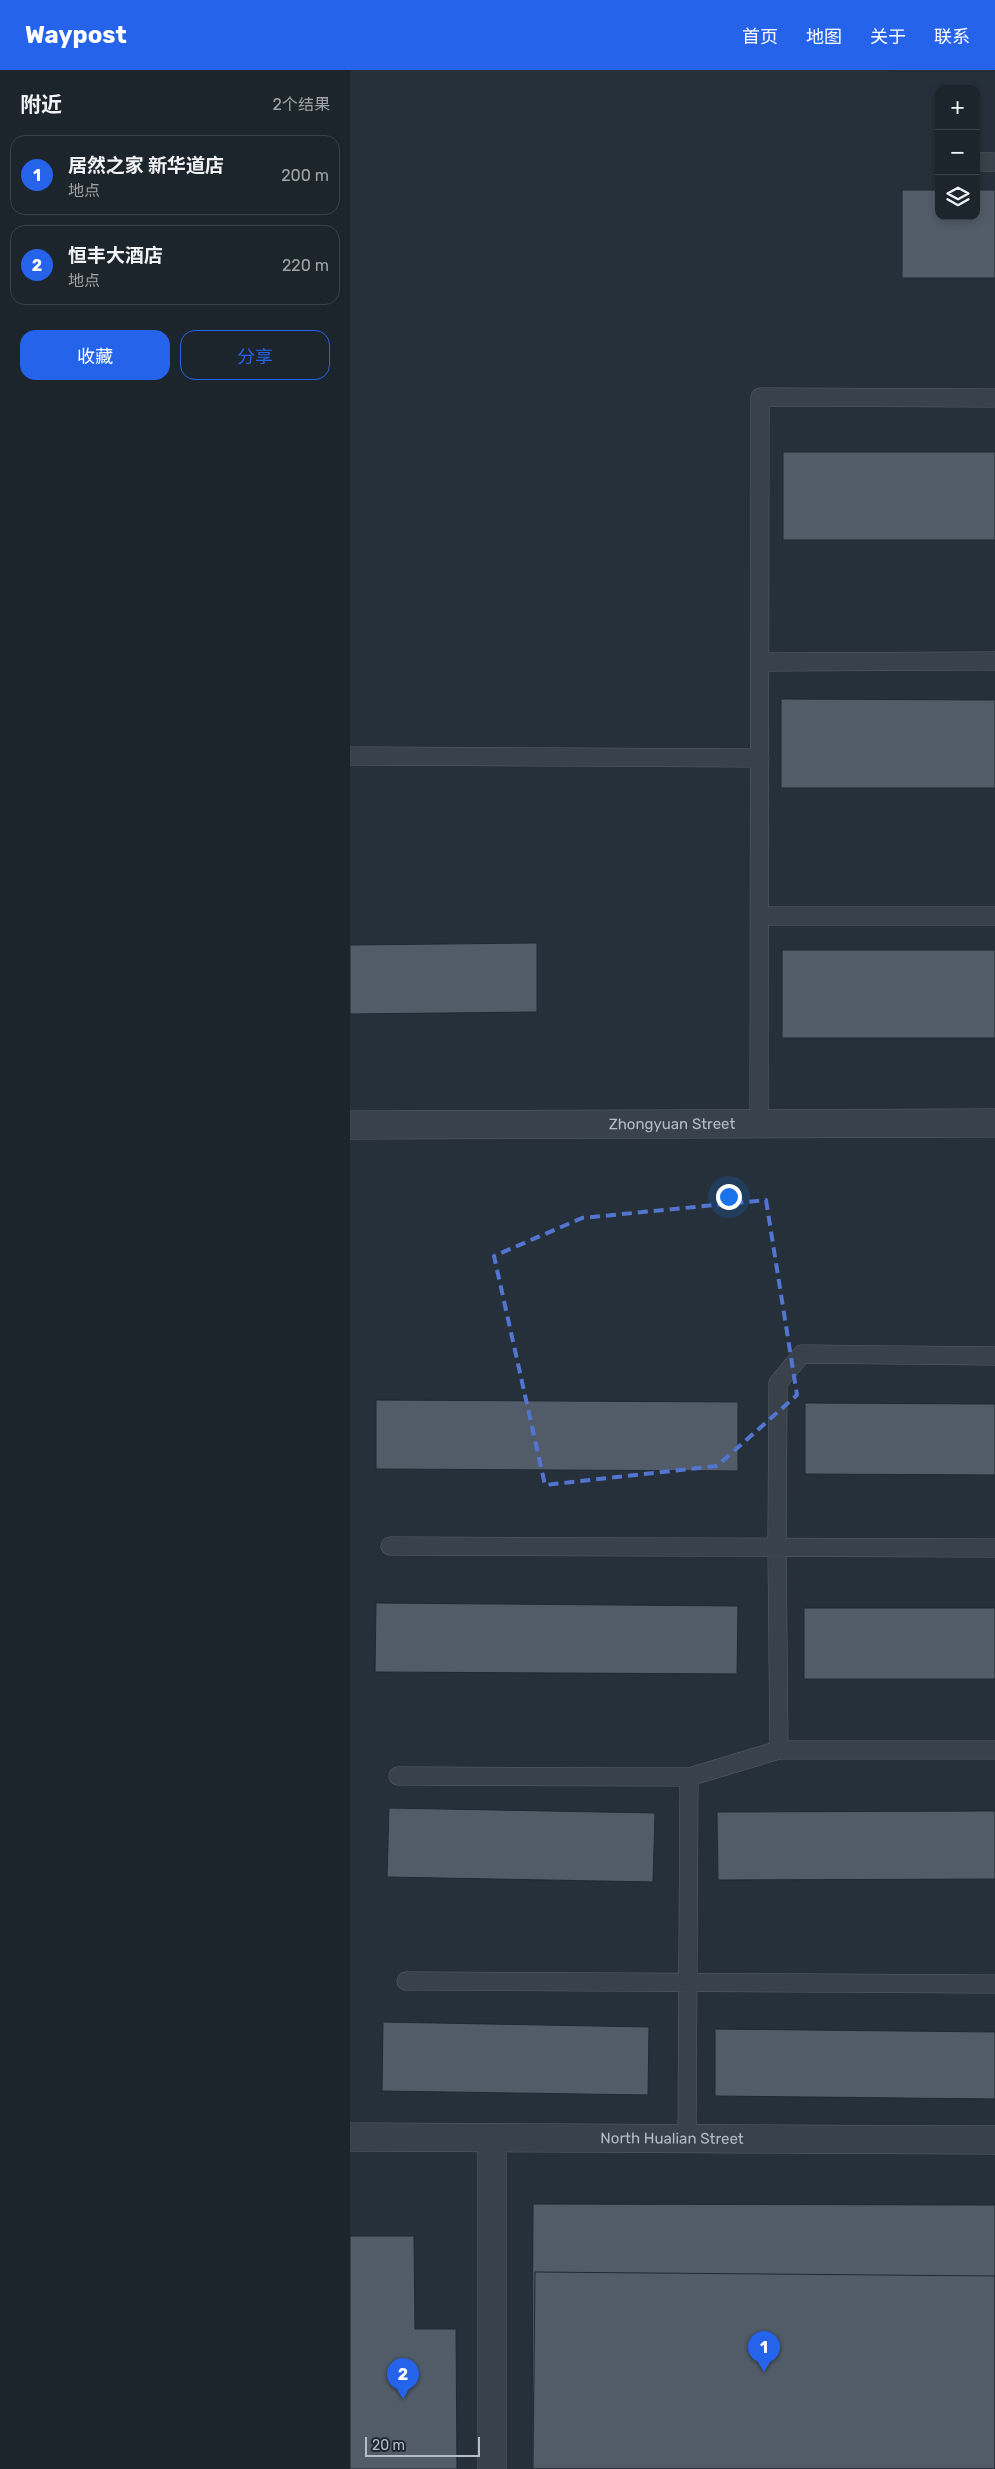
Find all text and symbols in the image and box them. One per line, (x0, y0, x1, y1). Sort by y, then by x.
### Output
text: Waypost (25, 21, 127, 49)
text: 首页 (742, 26, 778, 48)
text: 地图 (806, 26, 842, 48)
text: 关于 (870, 26, 906, 48)
text: 联系 (934, 26, 970, 48)
map controls (935, 85, 980, 220)
button: + (935, 85, 980, 130)
text: 附近 (20, 92, 62, 117)
text: 2个结果 (273, 95, 330, 114)
button: − (935, 130, 980, 175)
text: 居然之家 新华道店 (68, 154, 224, 177)
text: 1 (33, 166, 41, 185)
text: 200 m (281, 166, 329, 185)
button: layers (935, 175, 980, 220)
text: 地点 (68, 181, 100, 200)
text: 恒丰大酒店 (68, 244, 163, 267)
text: 2 (32, 256, 42, 275)
text: 220 m (282, 256, 329, 275)
text: 地点 (68, 271, 100, 290)
button: 收藏 (20, 330, 170, 380)
button: 分享 (180, 330, 330, 380)
street label: Zhongyuan Street (609, 1115, 735, 1133)
your location (716, 1184, 742, 1210)
street label: North Hualian Street (600, 2129, 744, 2148)
pin: 1 (748, 2331, 780, 2372)
pin: 2 (387, 2358, 419, 2399)
scale bar (365, 2434, 480, 2457)
text: 20 m (372, 2437, 405, 2454)

